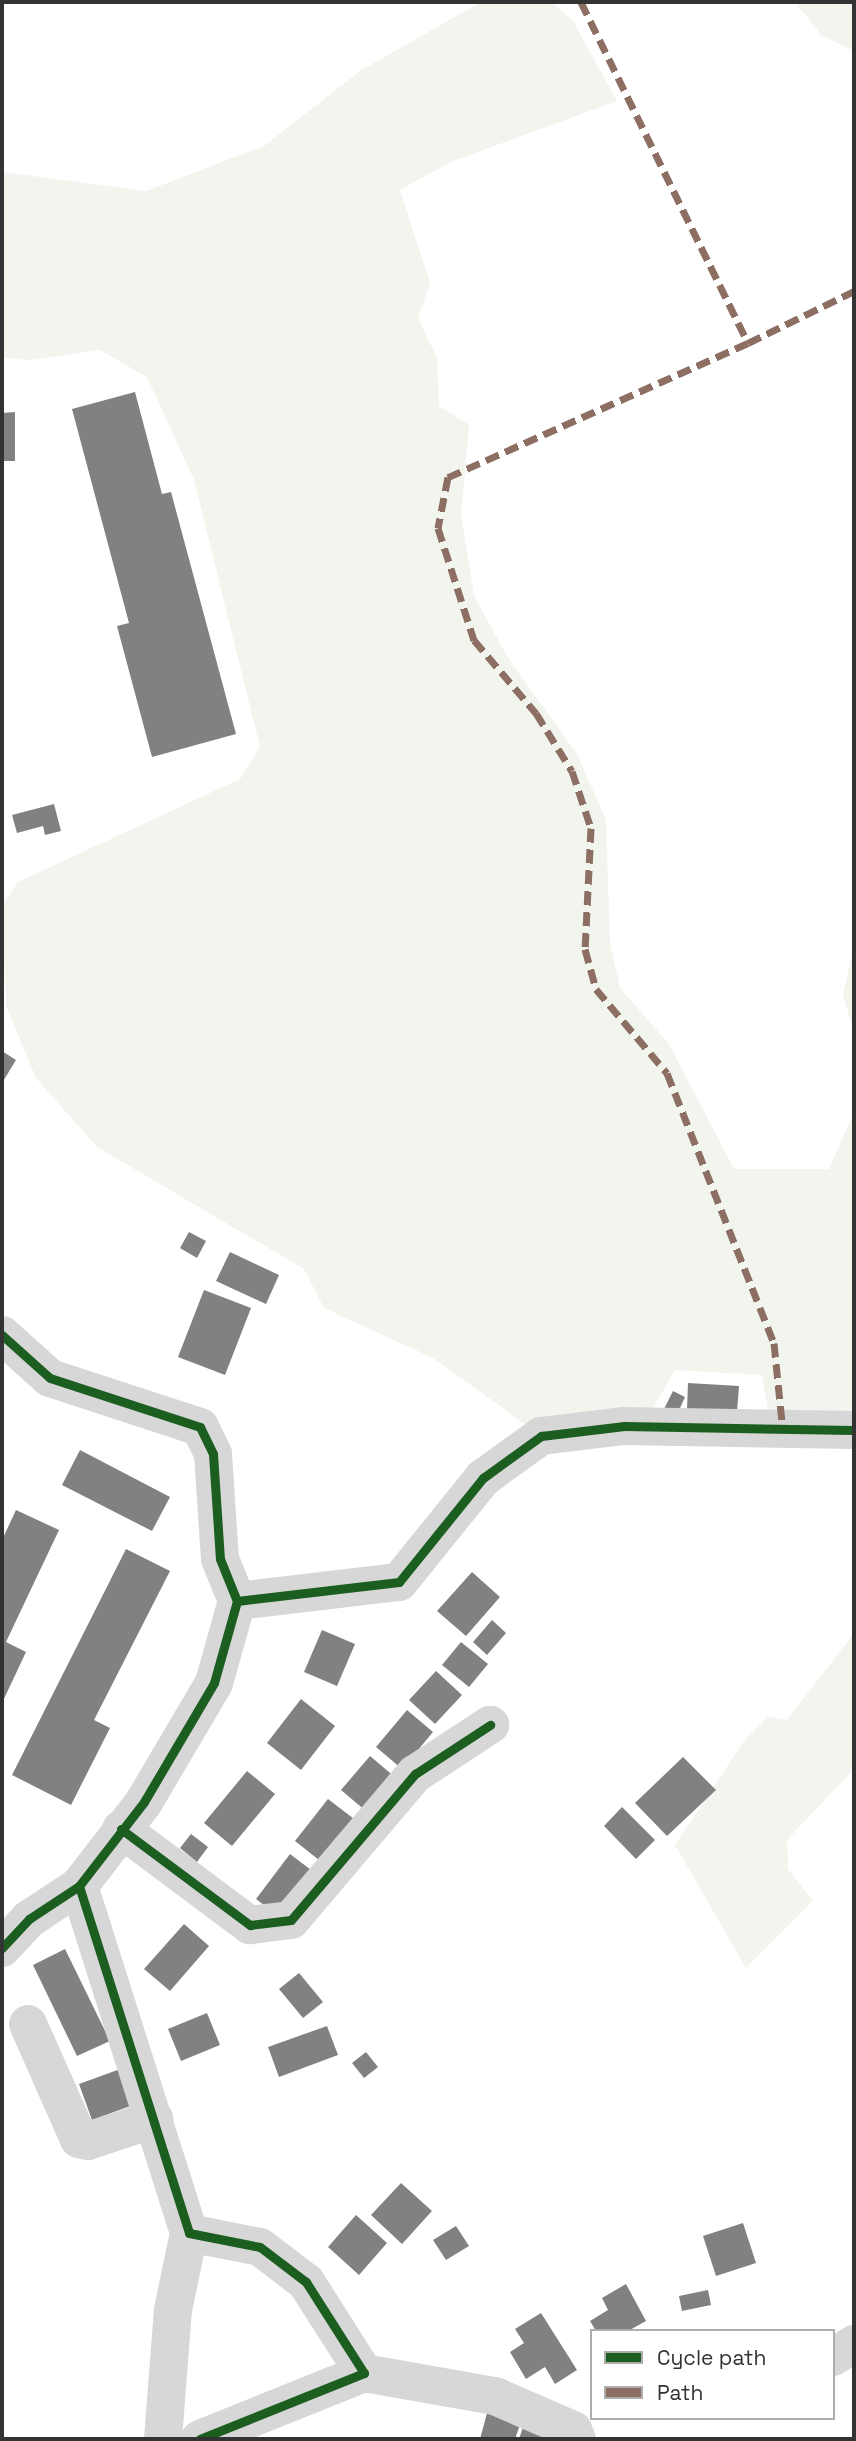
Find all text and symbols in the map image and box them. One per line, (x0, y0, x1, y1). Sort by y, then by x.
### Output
legend (590, 2329, 835, 2420)
text: Cycle path (657, 2344, 766, 2371)
text: Path (657, 2379, 703, 2406)

